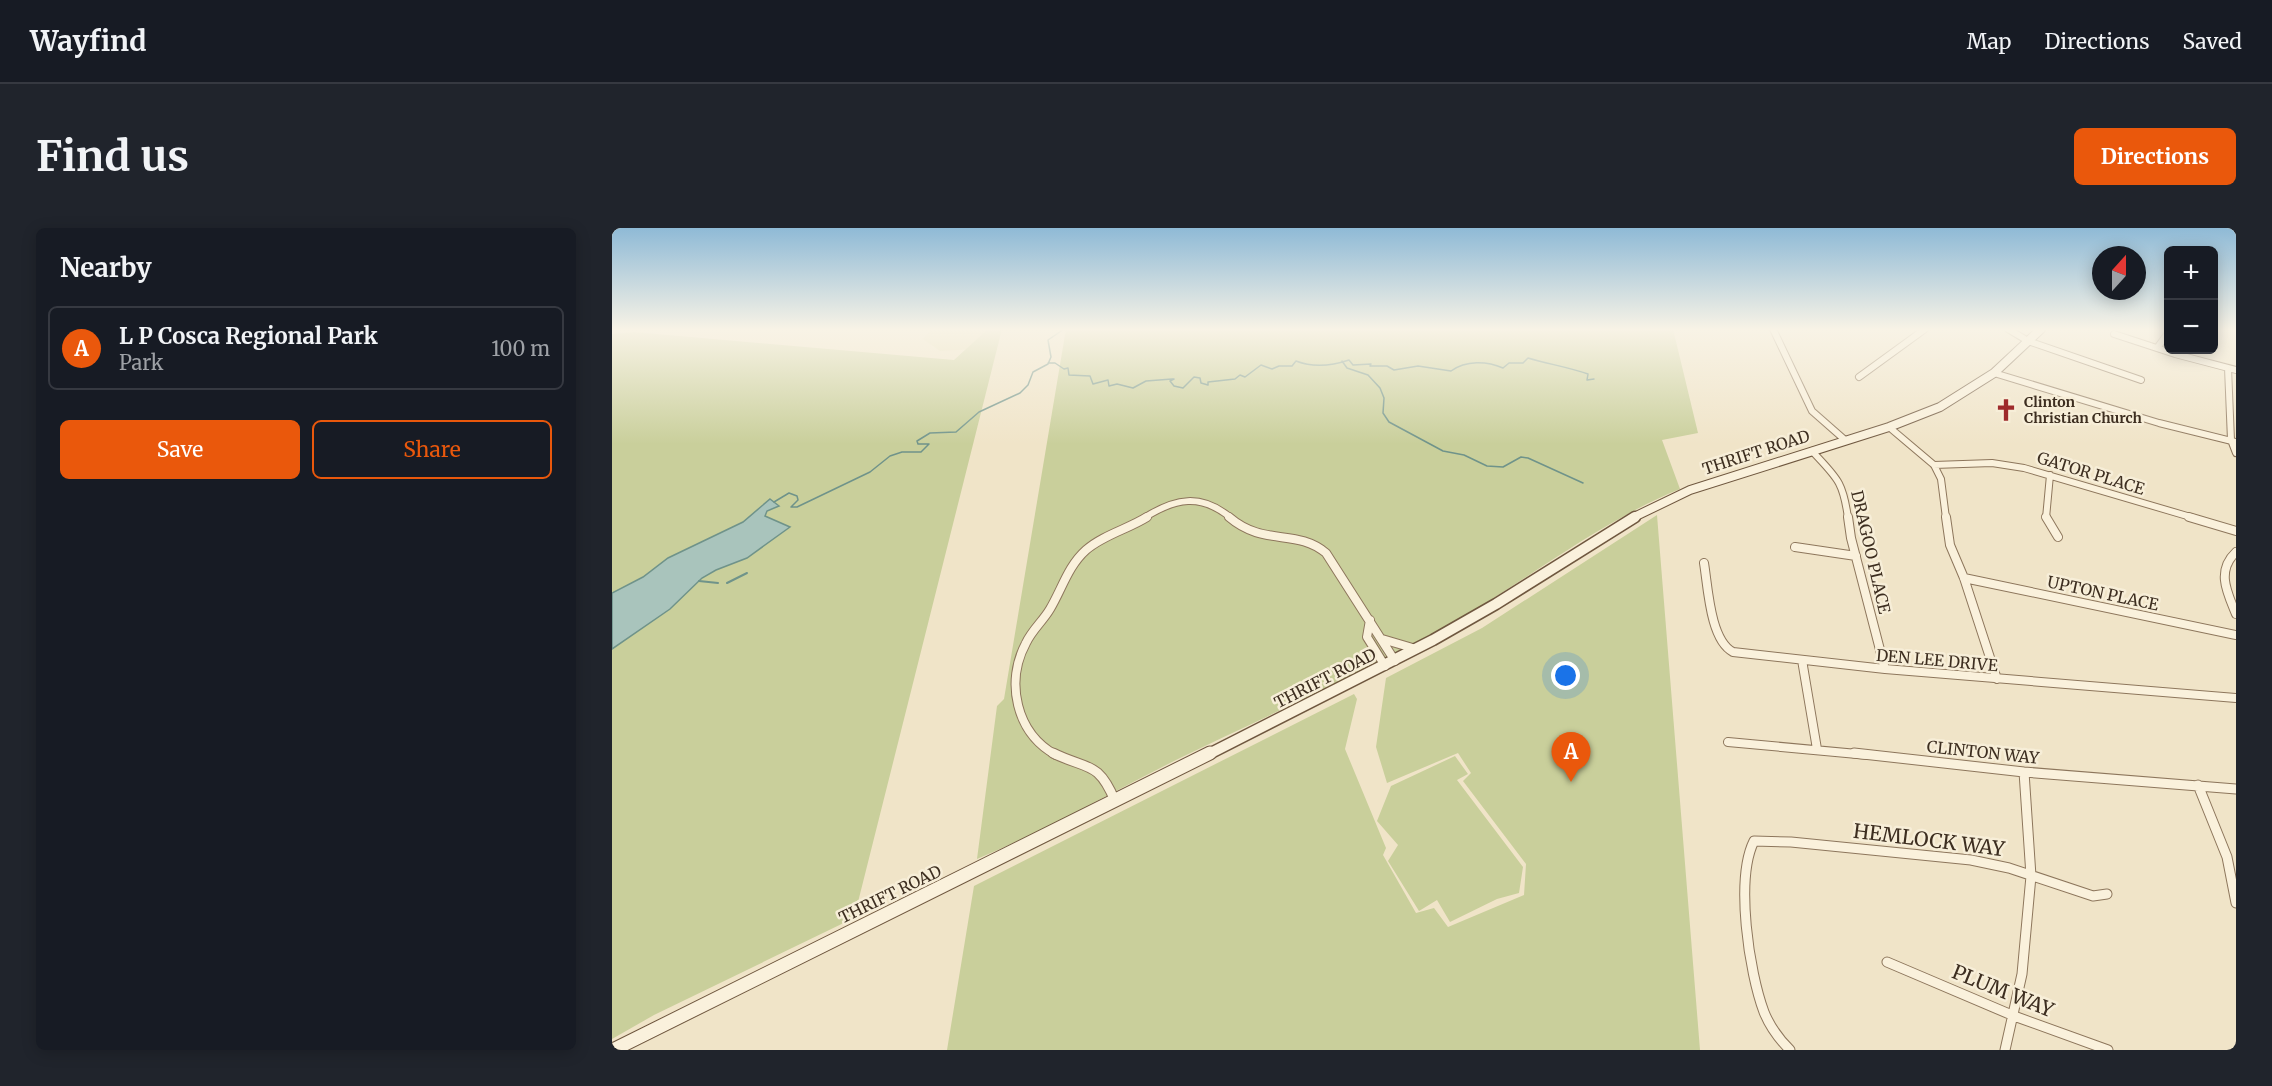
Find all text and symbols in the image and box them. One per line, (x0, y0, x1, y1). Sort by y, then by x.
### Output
text: Wayfind (30, 23, 146, 59)
text: Map (1967, 28, 2011, 55)
text: Directions (2044, 28, 2149, 55)
text: Saved (2182, 28, 2242, 55)
button: Directions (2074, 128, 2236, 185)
text: Find us (36, 130, 189, 182)
north arrow (2092, 246, 2146, 300)
map controls (2164, 246, 2218, 354)
button: + (2164, 246, 2218, 300)
text: Nearby (60, 251, 152, 284)
button: − (2164, 300, 2218, 354)
text: L P Cosca Regional Park (119, 322, 378, 350)
text: A (74, 336, 89, 361)
text: 100 m (491, 336, 550, 361)
text: Park (119, 350, 163, 375)
place label: Clinton Christian Church (2024, 393, 2142, 427)
church icon: Clinton Christian Church (1993, 397, 2019, 423)
button: Save (60, 420, 300, 479)
button: Share (312, 420, 552, 479)
street label: THRIFT ROAD (1700, 425, 1812, 479)
street label: GATOR PLACE (2035, 447, 2148, 499)
street label: DRAGOO PLACE (1847, 488, 1895, 616)
street label: UPTON PLACE (2046, 571, 2161, 615)
street label: THRIFT ROAD (1271, 644, 1379, 712)
street label: DEN LEE DRIVE (1875, 645, 2000, 675)
your location (1551, 661, 1580, 690)
pin: A (1552, 732, 1590, 782)
street label: CLINTON WAY (1926, 736, 2041, 768)
street label: HEMLOCK WAY (1852, 818, 2007, 861)
street label: THRIFT ROAD (835, 861, 945, 927)
street label: PLUM WAY (1949, 959, 2059, 1023)

